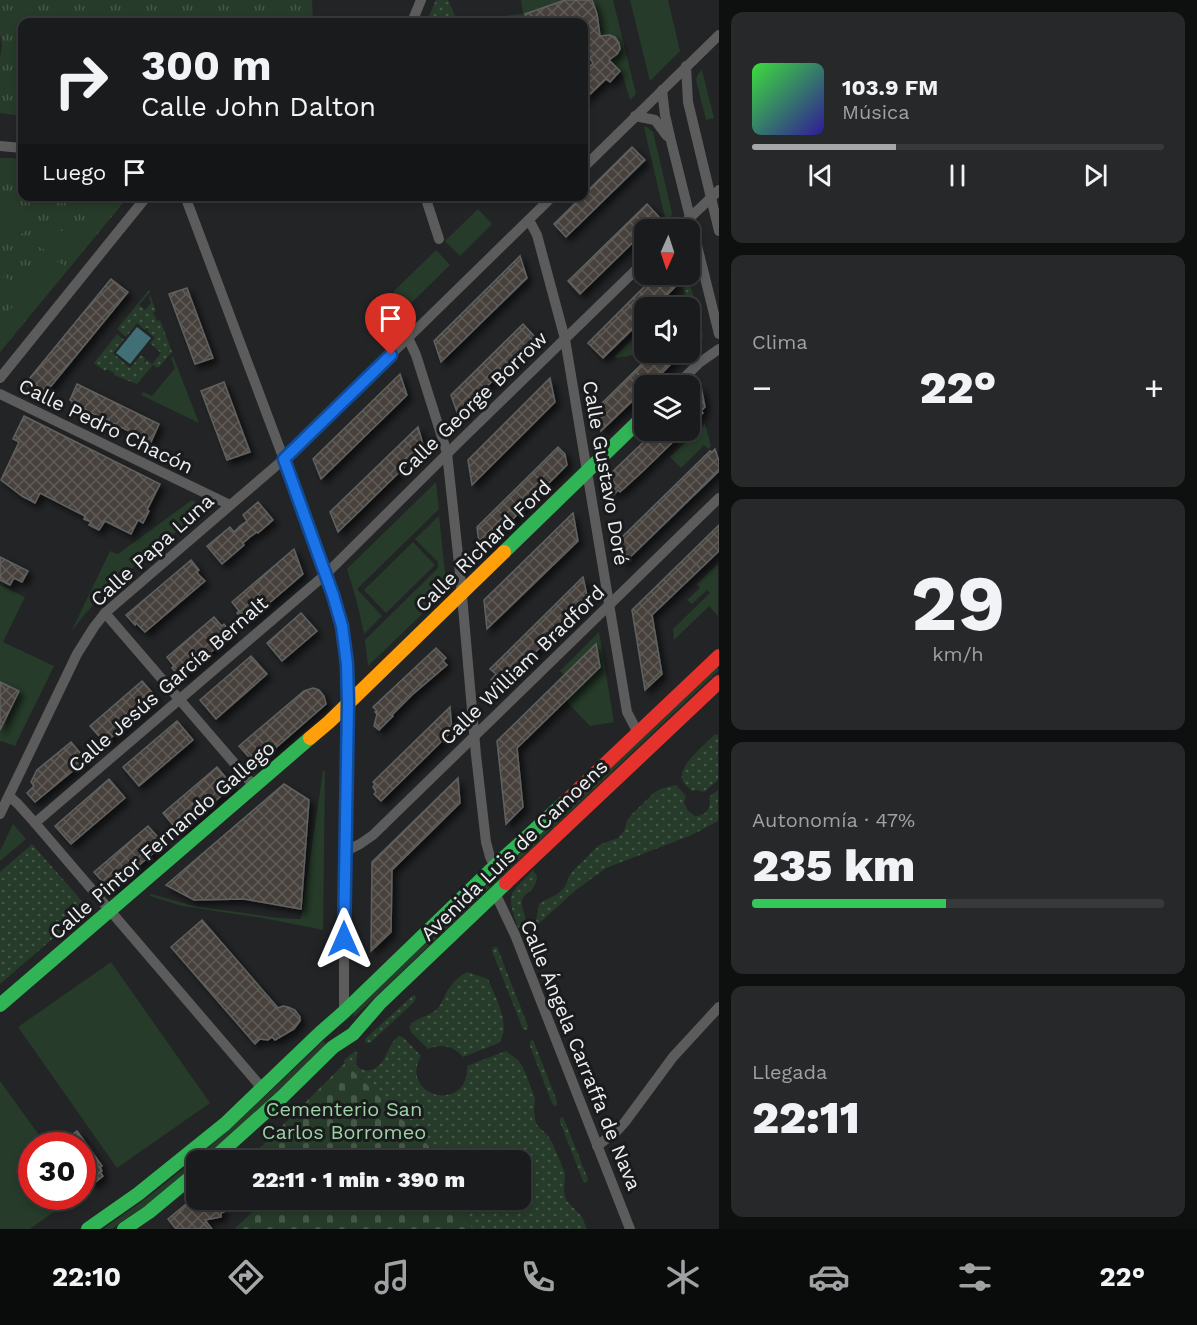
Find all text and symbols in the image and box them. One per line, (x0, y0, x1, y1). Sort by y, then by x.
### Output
text: 300 m (141, 41, 272, 90)
icon: right (42, 42, 120, 120)
text: 103.9 FM (842, 75, 938, 100)
text: Calle John Dalton (141, 91, 376, 123)
text: Música (842, 100, 910, 124)
icon: arrive (118, 156, 151, 189)
icon: previous (804, 159, 837, 192)
icon: pause (941, 159, 974, 192)
icon: next (1079, 159, 1112, 192)
text: Luego (42, 160, 106, 185)
north arrow (634, 219, 700, 285)
map controls (634, 219, 700, 441)
pin (365, 293, 416, 355)
button: sound (634, 297, 700, 363)
icon: arrive (374, 302, 407, 335)
street label: Calle George Borrow (392, 326, 552, 482)
text: Clima (752, 330, 808, 354)
text: 22° (920, 361, 996, 414)
text: − (752, 368, 772, 407)
text: + (1144, 368, 1164, 407)
street label: Calle Pedro Chacón (15, 373, 197, 479)
button: layers (634, 375, 700, 441)
street label: Calle Gustavo Doré (578, 379, 634, 567)
street label: Calle Richard Ford (410, 475, 556, 617)
street label: Calle Papa Luna (86, 488, 218, 612)
text: 29 (911, 557, 1005, 649)
street label: Calle William Bradford (435, 580, 609, 750)
street label: Calle Jesús García Bernalt (63, 590, 273, 777)
text: km/h (932, 642, 984, 666)
street label: Calle Pintor Fernando Gallego (44, 736, 280, 944)
street label: Avenida Luis de Camoens (416, 754, 612, 946)
text: Autonomía · 47% (752, 808, 915, 832)
text: 235 km (752, 839, 915, 892)
position arrow (312, 907, 376, 971)
street label: Calle Ángela Carraffa de Nava (516, 916, 646, 1194)
text: Llegada (752, 1060, 827, 1084)
text: 22:11 (752, 1091, 860, 1144)
park label: Cementerio San Carlos Borromeo (262, 1097, 426, 1144)
speed limit sign: 30 (18, 1132, 96, 1210)
text: 22:11 · 1 min · 390 m (252, 1167, 465, 1192)
icon: directions (225, 1256, 267, 1298)
icon: music (371, 1256, 413, 1298)
icon: phone (517, 1256, 559, 1298)
icon: climate (662, 1256, 704, 1298)
icon: car (808, 1256, 850, 1298)
icon: filters (954, 1256, 996, 1298)
text: 22:10 (52, 1261, 121, 1293)
text: 22° (1100, 1261, 1145, 1293)

